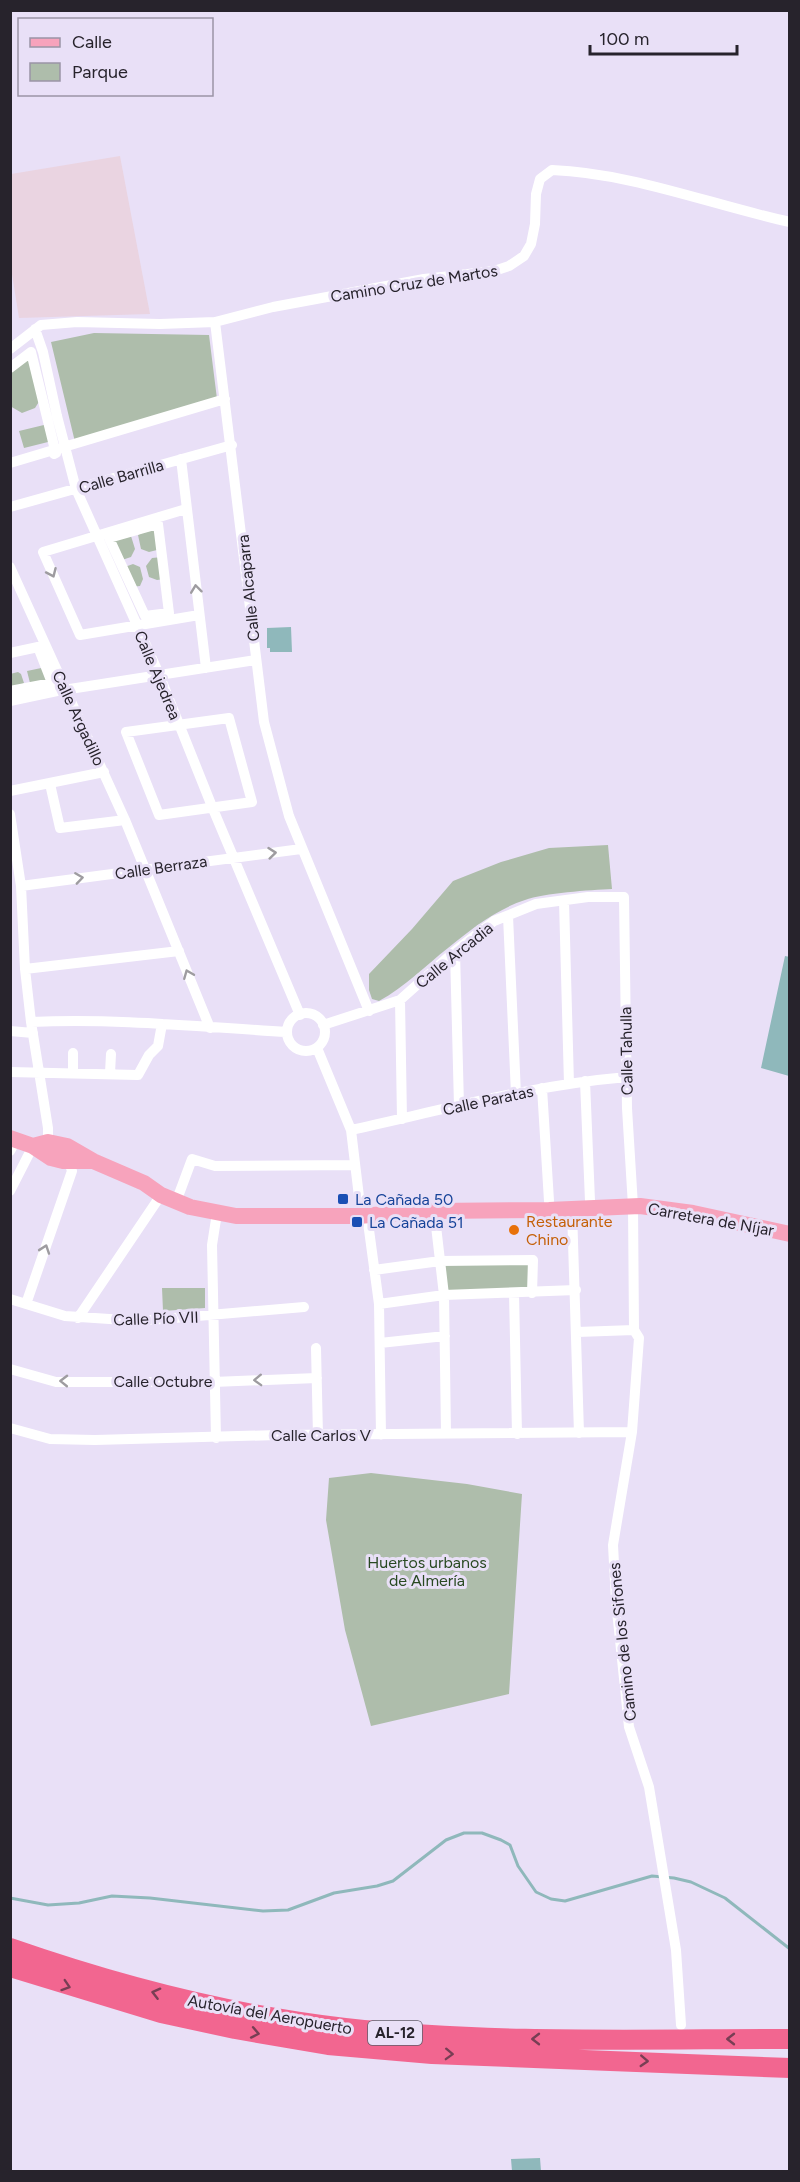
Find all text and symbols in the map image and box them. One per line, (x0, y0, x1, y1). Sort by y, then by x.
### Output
legend (18, 18, 213, 96)
scale bar (590, 18, 737, 56)
text: 100 m (599, 28, 649, 50)
text: Calle (72, 31, 112, 53)
text: Parque (72, 61, 128, 83)
street label: Camino Cruz de Martos (329, 261, 499, 306)
street label: Calle Barrilla (77, 455, 166, 498)
street label: Calle Alcaparra (233, 534, 264, 642)
one-way arrow (45, 567, 57, 578)
one-way arrow (190, 585, 203, 594)
street label: Calle Ajedrea (130, 628, 185, 723)
street label: Calle Argadillo (48, 668, 109, 769)
one-way arrow (268, 847, 277, 859)
street label: Calle Berraza (114, 852, 208, 883)
one-way arrow (74, 872, 83, 885)
street label: Calle Arcadia (412, 919, 497, 992)
one-way arrow (183, 969, 195, 980)
street label: Calle Tahulla (616, 1007, 637, 1095)
street label: Calle Paratas (441, 1082, 535, 1119)
place label: La Cañada 50 (355, 1190, 453, 1209)
marker: La Cañada 50 (336, 1192, 350, 1206)
street label: Carretera de Níjar (646, 1199, 776, 1240)
place label: Restaurante Chino (526, 1212, 613, 1249)
place label: La Cañada 51 (369, 1213, 464, 1232)
marker: La Cañada 51 (350, 1215, 364, 1229)
marker: Restaurante Chino (507, 1223, 521, 1237)
one-way arrow (38, 1244, 51, 1255)
street label: Calle Pío VII (113, 1308, 199, 1329)
street label: Calle Octubre (114, 1372, 213, 1391)
one-way arrow (254, 1374, 263, 1386)
one-way arrow (59, 1375, 68, 1387)
street label: Calle Carlos V (271, 1426, 371, 1445)
park label: Huertos urbanos de Almería (367, 1553, 487, 1590)
street label: Camino de los Sifones (605, 1562, 640, 1722)
one-way arrow (60, 1978, 71, 1991)
one-way arrow (151, 1987, 161, 2000)
street label: Autovía del Aeropuerto (186, 1991, 354, 2038)
road number: AL-12 (368, 2021, 422, 2045)
one-way arrow (251, 2026, 260, 2038)
one-way arrow (532, 2033, 541, 2045)
one-way arrow (727, 2033, 736, 2045)
one-way arrow (444, 2048, 453, 2061)
one-way arrow (639, 2055, 648, 2068)

